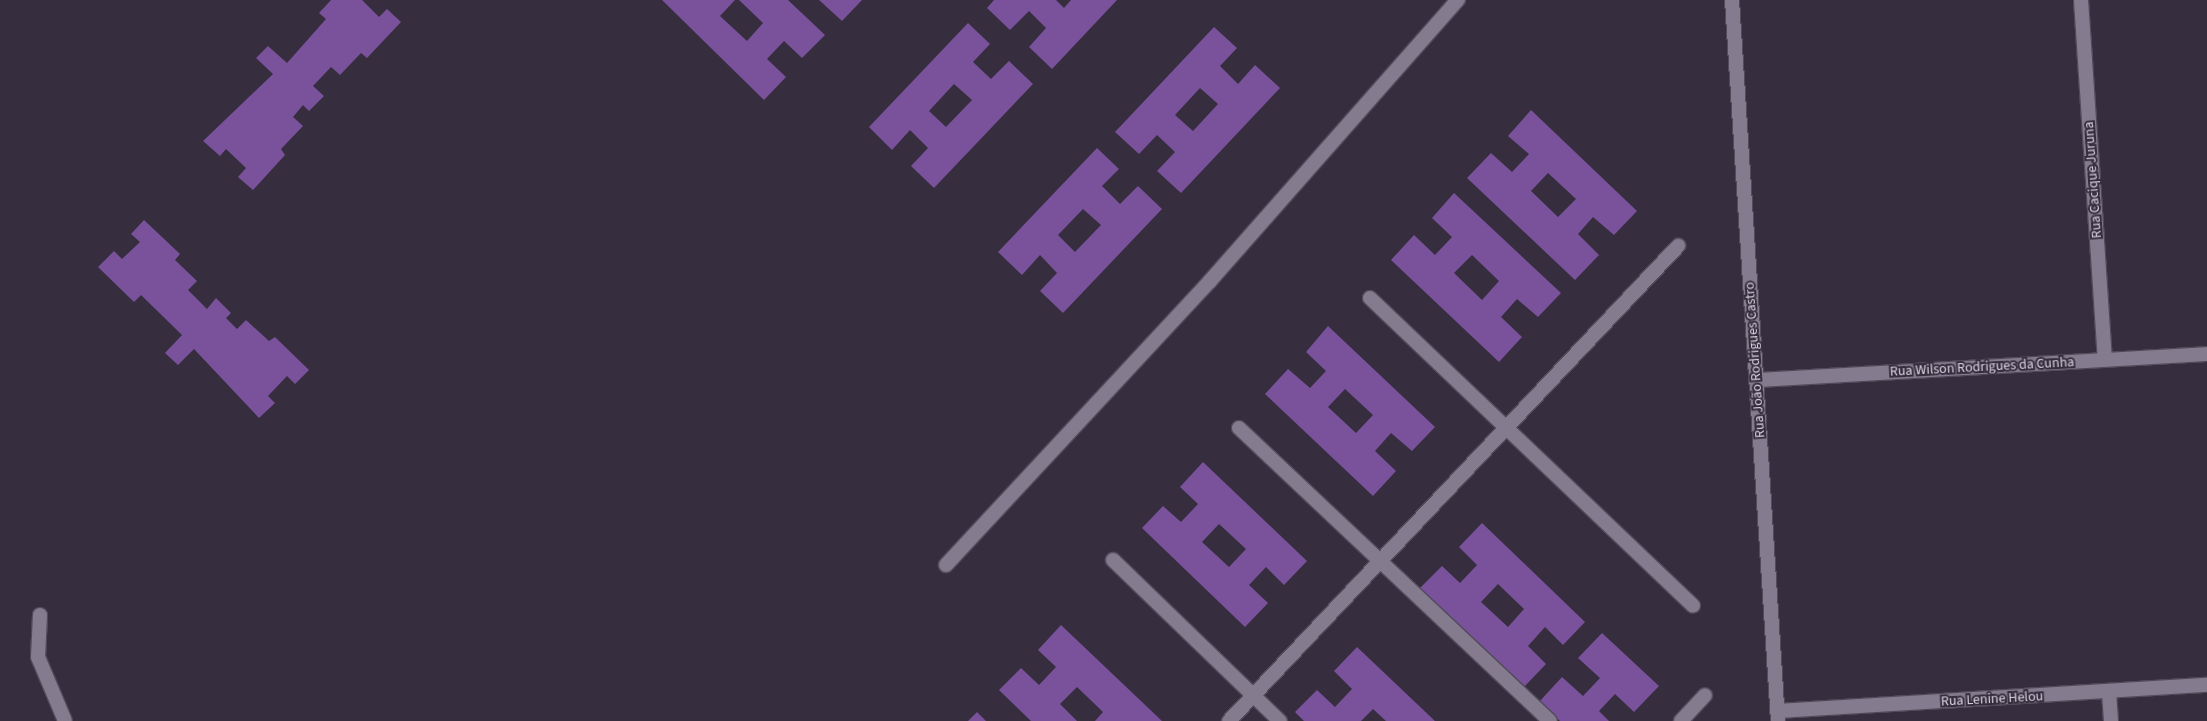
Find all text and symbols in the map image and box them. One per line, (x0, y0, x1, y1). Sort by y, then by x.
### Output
street label: Rua Cacique Juruna (2081, 121, 2105, 239)
street label: Rua João Rodrigues Castro (1741, 281, 1769, 439)
street label: Rua Wilson Rodrigues da Cunha (1889, 354, 2075, 380)
street label: Rua Lenine Helou (1940, 688, 2044, 710)

